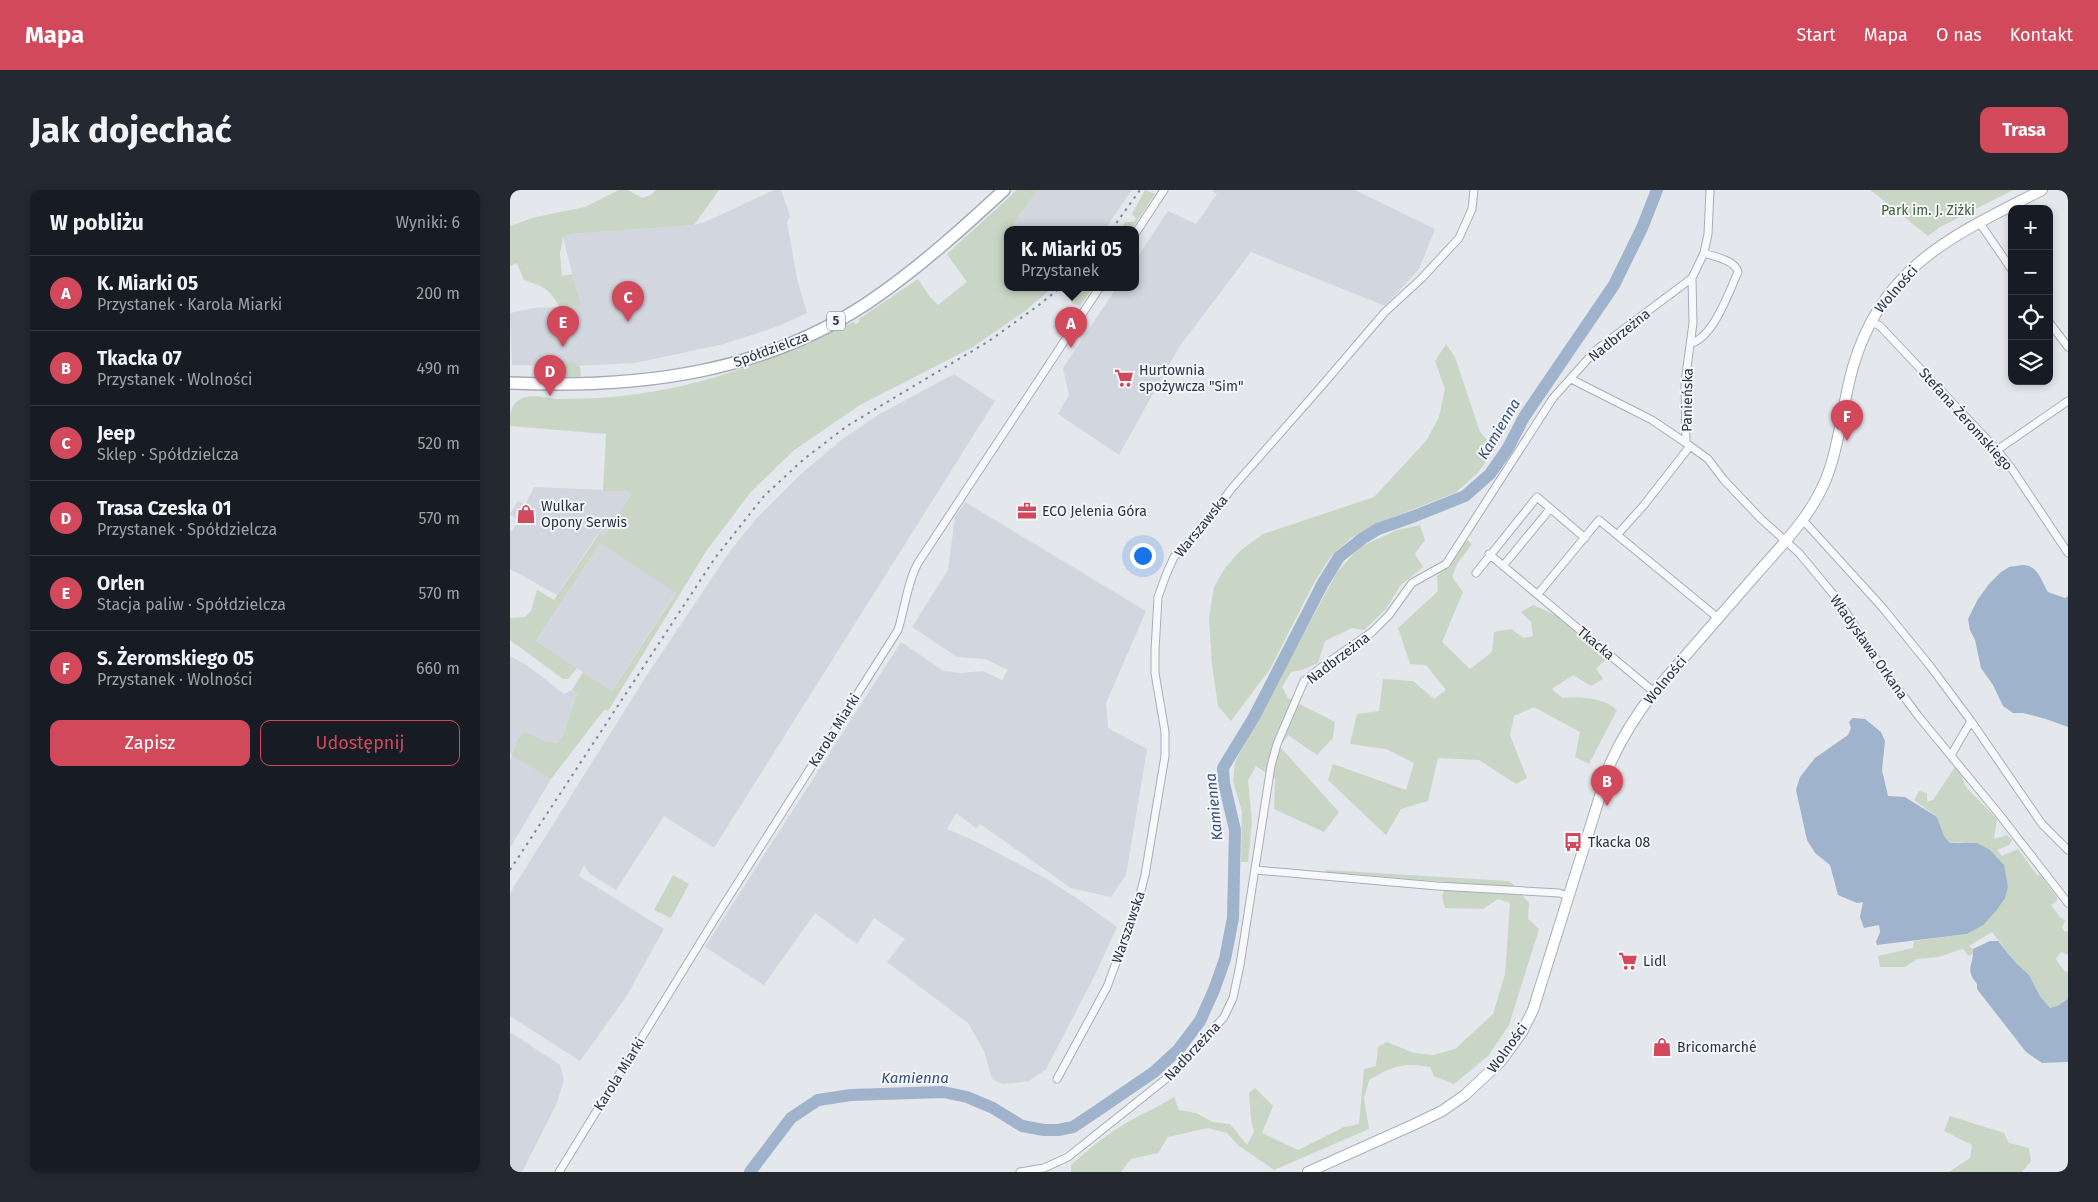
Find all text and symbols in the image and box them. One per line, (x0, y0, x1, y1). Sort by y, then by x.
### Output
text: Mapa (25, 21, 84, 49)
text: Start (1796, 24, 1836, 46)
text: Mapa (1864, 24, 1908, 46)
text: O nas (1936, 24, 1982, 46)
text: Kontakt (2010, 24, 2073, 46)
button: Trasa (1980, 107, 2068, 153)
text: Jak dojechać (30, 109, 231, 151)
park label: Park im. J. Ziżki (1881, 202, 1975, 219)
map controls (2008, 205, 2053, 385)
button: + (2008, 205, 2053, 250)
text: W pobliżu (50, 210, 144, 236)
text: Wyniki: 6 (396, 213, 460, 232)
popup (1004, 226, 1139, 291)
text: K. Miarki 05 (1021, 238, 1122, 261)
button: − (2008, 250, 2053, 295)
text: Przystanek (1021, 261, 1099, 280)
street label: Wolności (1871, 262, 1922, 317)
text: K. Miarki 05 (97, 272, 198, 295)
pin: C (612, 281, 644, 322)
text: A (61, 284, 71, 303)
text: 200 m (416, 284, 460, 303)
text: Przystanek · Karola Miarki (97, 295, 282, 314)
button: locate (2008, 295, 2053, 340)
street label: Nadbrzeżna (1585, 305, 1654, 365)
pin: E (547, 306, 579, 347)
pin: A (1055, 307, 1087, 348)
road number: 5 (827, 312, 845, 330)
street label: Spółdzielcza (731, 328, 811, 371)
button: layers (2008, 340, 2053, 385)
text: Tkacka 07 (97, 347, 182, 370)
pin: D (534, 355, 566, 396)
text: B (61, 359, 71, 378)
text: 490 m (417, 359, 460, 378)
place label: Hurtownia spożywcza "Sim" (1139, 362, 1244, 395)
street label: Stefana Żeromskiego (1915, 364, 2017, 474)
supermarket icon: Hurtownia spożywcza "Sim" (1113, 367, 1135, 389)
street label: Panieńska (1678, 368, 1697, 432)
text: Przystanek · Wolności (97, 370, 253, 389)
water label: Kamienna (1474, 395, 1524, 463)
pin: F (1831, 400, 1863, 441)
text: Jeep (97, 422, 135, 445)
text: C (61, 434, 71, 453)
text: 520 m (417, 434, 460, 453)
text: Sklep · Spółdzielcza (97, 445, 239, 464)
street label: Warszawska (1171, 492, 1232, 561)
text: Trasa Czeska 01 (97, 497, 231, 520)
place label: Wulkar Opony Serwis (541, 498, 628, 531)
office icon: ECO Jelenia Góra (1016, 500, 1038, 522)
shop icon: Wulkar Opony Serwis (515, 503, 537, 525)
place label: ECO Jelenia Góra (1042, 503, 1147, 520)
text: D (61, 509, 71, 528)
text: 570 m (419, 509, 460, 528)
text: Przystanek · Spółdzielcza (97, 520, 277, 539)
your location (1130, 543, 1156, 569)
text: Orlen (97, 572, 145, 595)
text: E (62, 584, 70, 603)
text: 570 m (419, 584, 460, 603)
street label: Władysława Orkana (1826, 592, 1911, 703)
text: Stacja paliw · Spółdzielcza (97, 595, 286, 614)
street label: Tkacka (1574, 623, 1618, 664)
street label: Nadbrzeżna (1303, 629, 1373, 688)
text: S. Żeromskiego 05 (97, 647, 254, 670)
street label: Wolności (1640, 653, 1690, 708)
text: F (62, 659, 70, 678)
text: 660 m (416, 659, 460, 678)
text: Przystanek · Wolności (97, 670, 253, 689)
street label: Karola Miarki (805, 690, 864, 770)
button: Zapisz (50, 720, 250, 766)
button: Udostępnij (260, 720, 460, 766)
pin: B (1591, 765, 1623, 806)
water label: Kamienna (1202, 772, 1226, 842)
bus stop icon: Tkacka 08 (1562, 831, 1584, 853)
place label: Tkacka 08 (1588, 834, 1651, 851)
street label: Warszawska (1108, 889, 1149, 965)
supermarket icon: Lidl (1617, 950, 1639, 972)
place label: Lidl (1643, 953, 1666, 970)
street label: Nadbrzeżna (1161, 1018, 1224, 1084)
street label: Wolności (1484, 1020, 1531, 1076)
street label: Karola Miarki (590, 1034, 649, 1114)
shop icon: Bricomarché (1651, 1036, 1673, 1058)
place label: Bricomarché (1677, 1039, 1757, 1056)
water label: Kamienna (881, 1069, 949, 1087)

